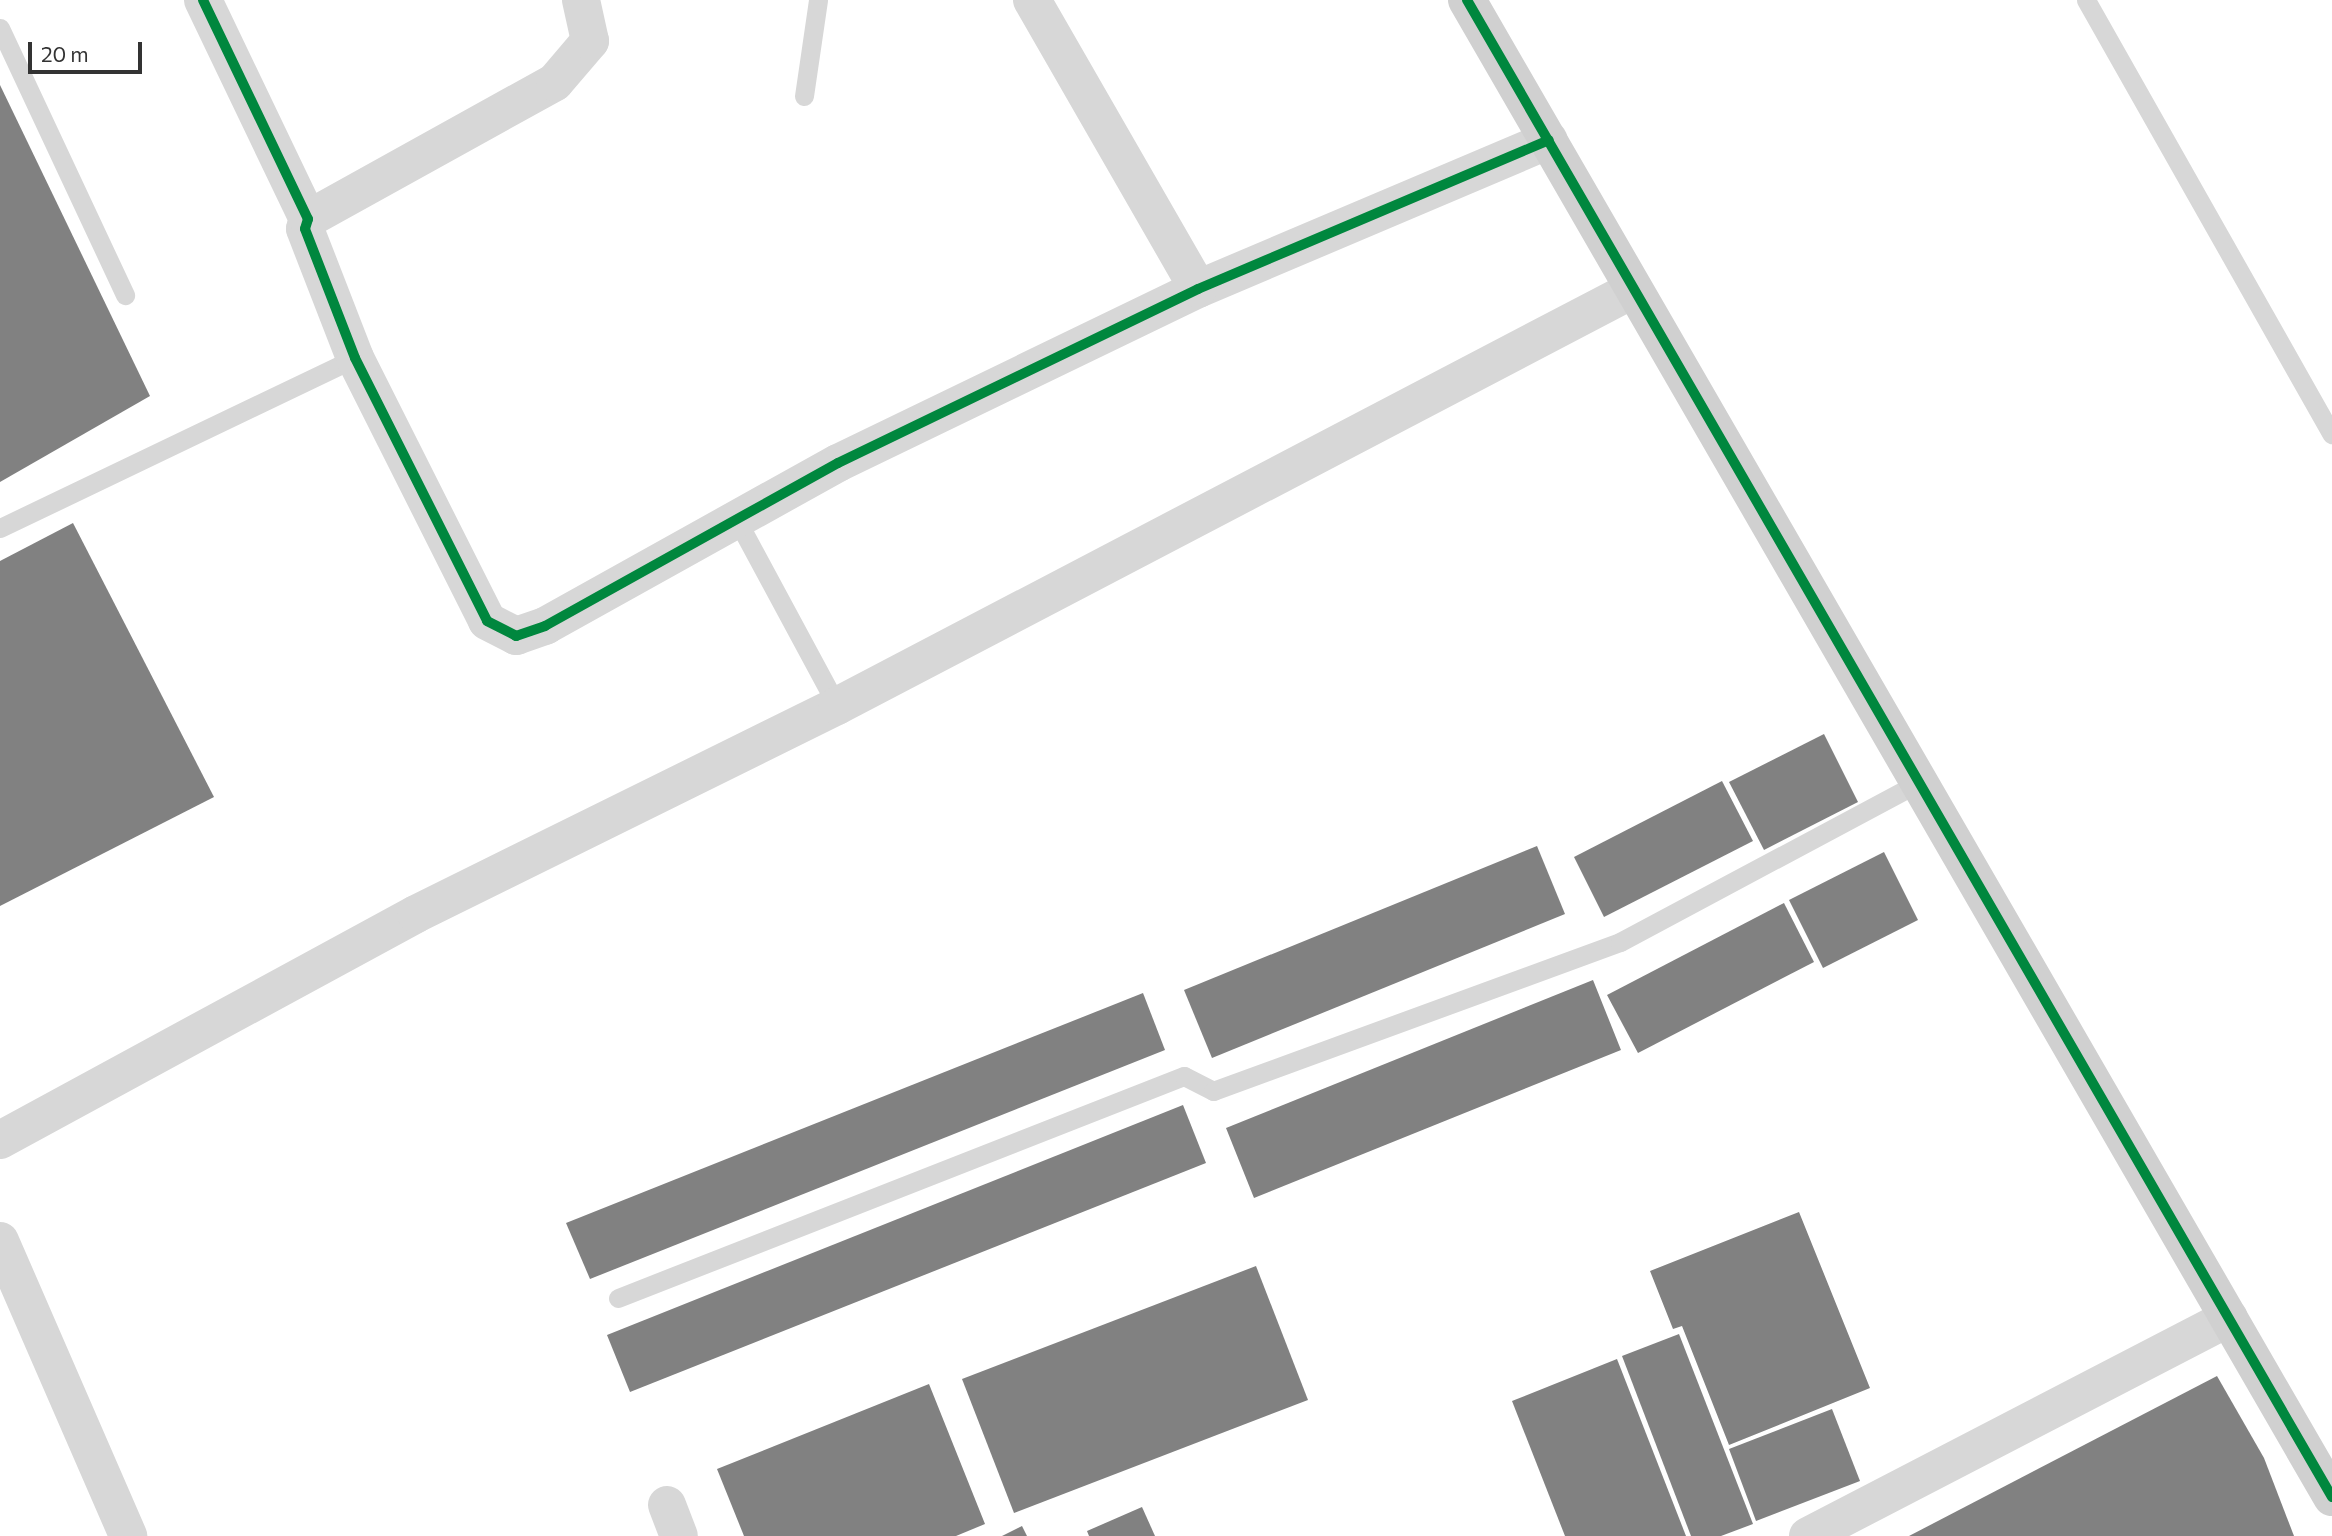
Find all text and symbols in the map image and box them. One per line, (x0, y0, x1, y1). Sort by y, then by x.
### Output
scale bar (32, 28, 145, 72)
text: 20 m (41, 41, 89, 66)

